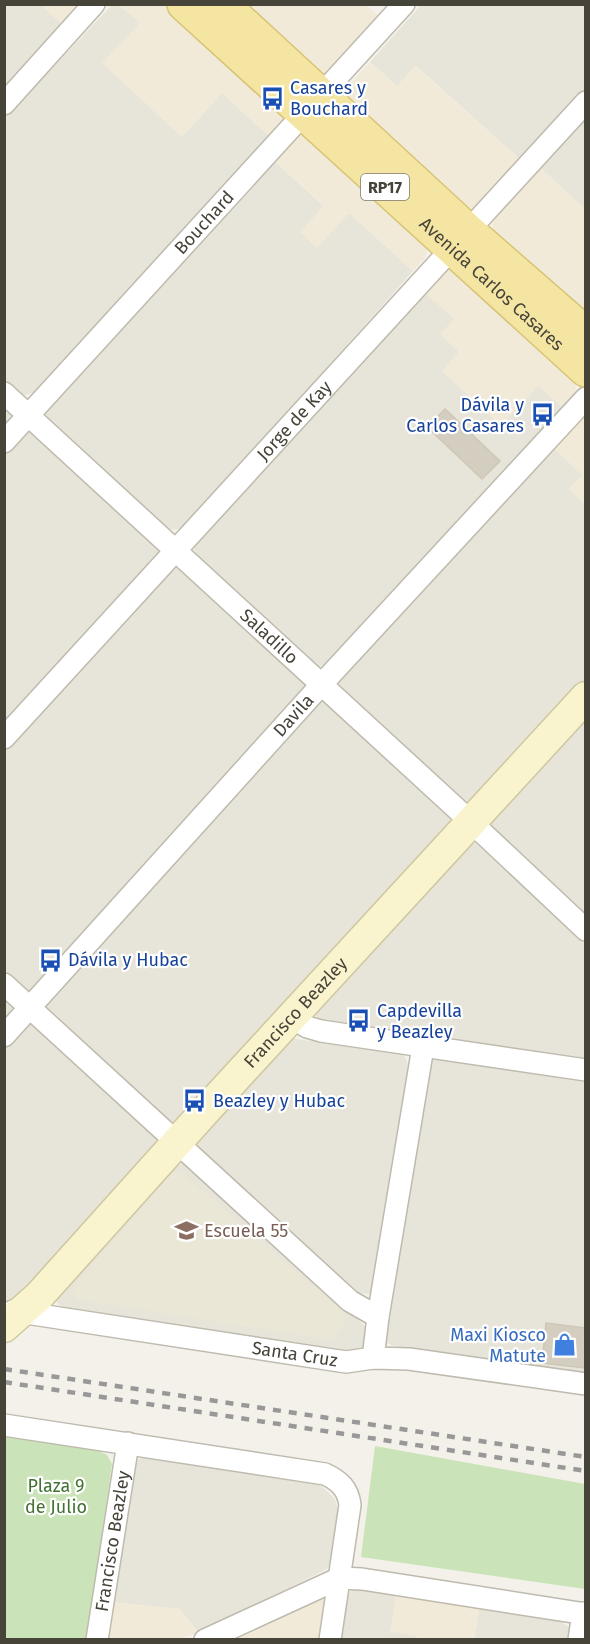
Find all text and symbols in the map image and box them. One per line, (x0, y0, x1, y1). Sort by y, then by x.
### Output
place label: Casares y Bouchard (290, 77, 368, 120)
bus stop icon: Casares y Bouchard (259, 85, 285, 111)
road number: RP17 (361, 174, 409, 200)
street label: Bouchard (170, 186, 239, 259)
street label: Avenida Carlos Casares (415, 213, 568, 355)
street label: Jorge de Kay (252, 376, 336, 465)
place label: Dávila y Carlos Casares (406, 394, 524, 437)
bus stop icon: Dávila y Carlos Casares (529, 402, 555, 428)
street label: Saladillo (235, 604, 303, 669)
street label: Davila (269, 690, 318, 741)
bus stop icon: Dávila y Hubac (37, 947, 63, 973)
place label: Dávila y Hubac (68, 949, 188, 971)
street label: Francisco Beazley (239, 953, 352, 1073)
place label: Capdevilla y Beazley (377, 1000, 462, 1043)
bus stop icon: Capdevilla y Beazley (346, 1008, 372, 1034)
bus stop icon: Beazley y Hubac (182, 1088, 208, 1114)
place label: Beazley y Hubac (213, 1090, 345, 1112)
school or university icon: Escuela 55 (173, 1218, 199, 1244)
place label: Escuela 55 (204, 1220, 288, 1242)
place label: Maxi Kiosco Matute (450, 1324, 546, 1367)
shop icon: Maxi Kiosco Matute (551, 1332, 577, 1358)
street label: Santa Cruz (250, 1337, 339, 1372)
street label: Francisco Beazley (91, 1469, 135, 1613)
park label: Plaza 9 de Julio (25, 1475, 87, 1518)

